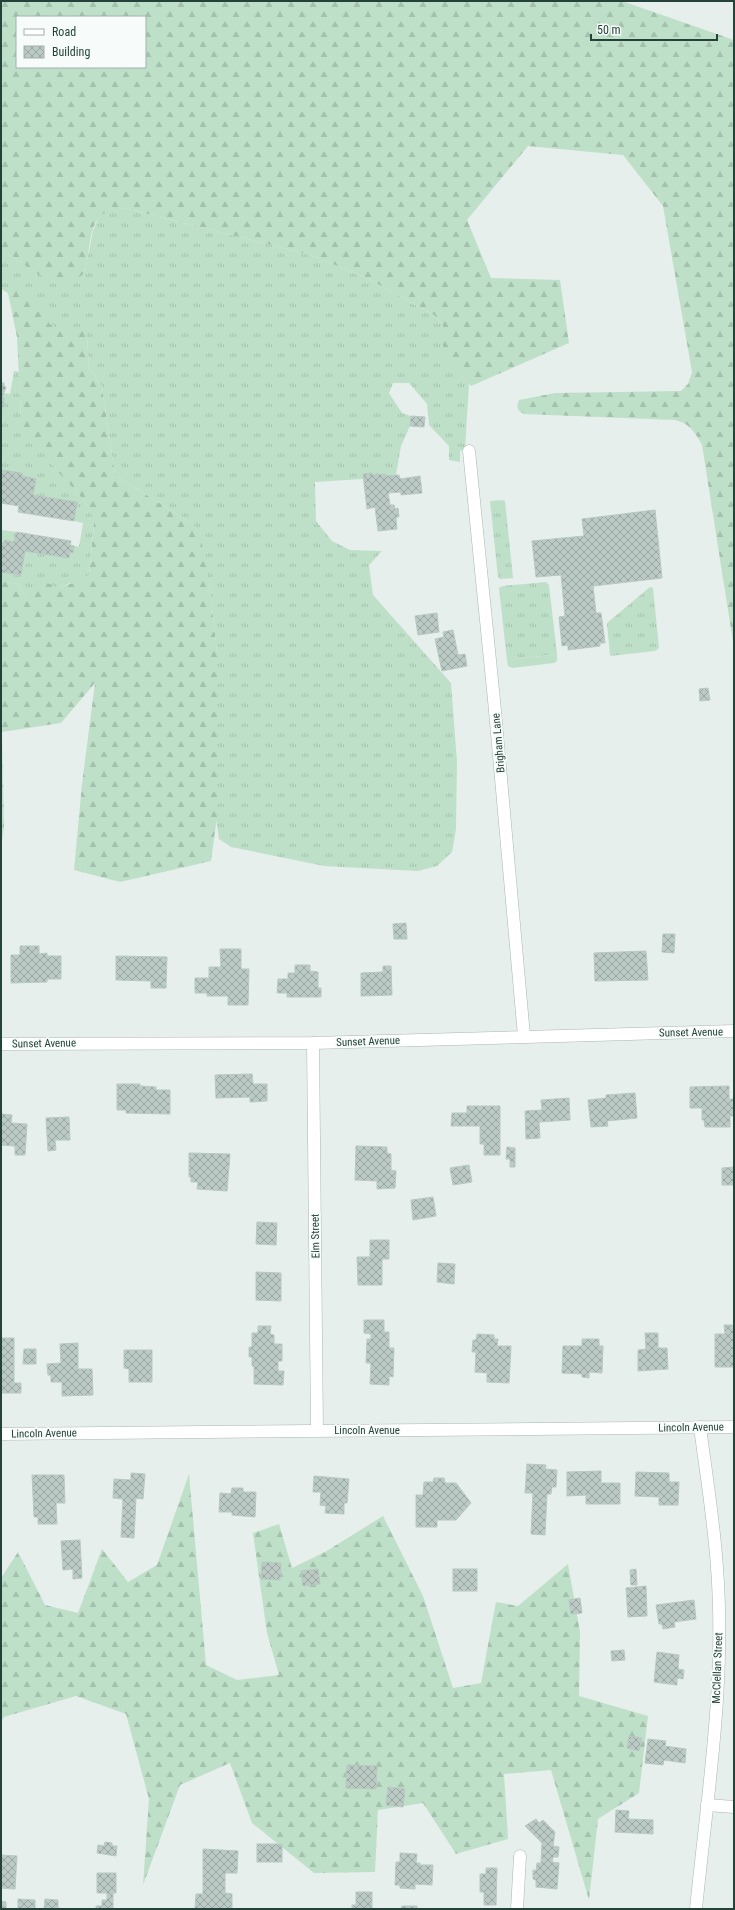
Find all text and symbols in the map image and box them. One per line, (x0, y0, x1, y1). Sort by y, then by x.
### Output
legend (16, 16, 146, 68)
scale bar (591, 16, 717, 42)
text: 50 m (597, 23, 621, 37)
text: Road (52, 25, 76, 39)
text: Building (52, 45, 90, 59)
street label: Brigham Lane (489, 713, 508, 773)
street label: Sunset Avenue (659, 1025, 723, 1040)
street label: Sunset Avenue (336, 1034, 400, 1049)
street label: Sunset Avenue (12, 1036, 76, 1051)
street label: Elm Street (309, 1214, 322, 1258)
street label: Lincoln Avenue (658, 1420, 724, 1435)
street label: Lincoln Avenue (334, 1424, 400, 1437)
street label: Lincoln Avenue (11, 1426, 77, 1441)
street label: McClellan Street (710, 1632, 725, 1704)

